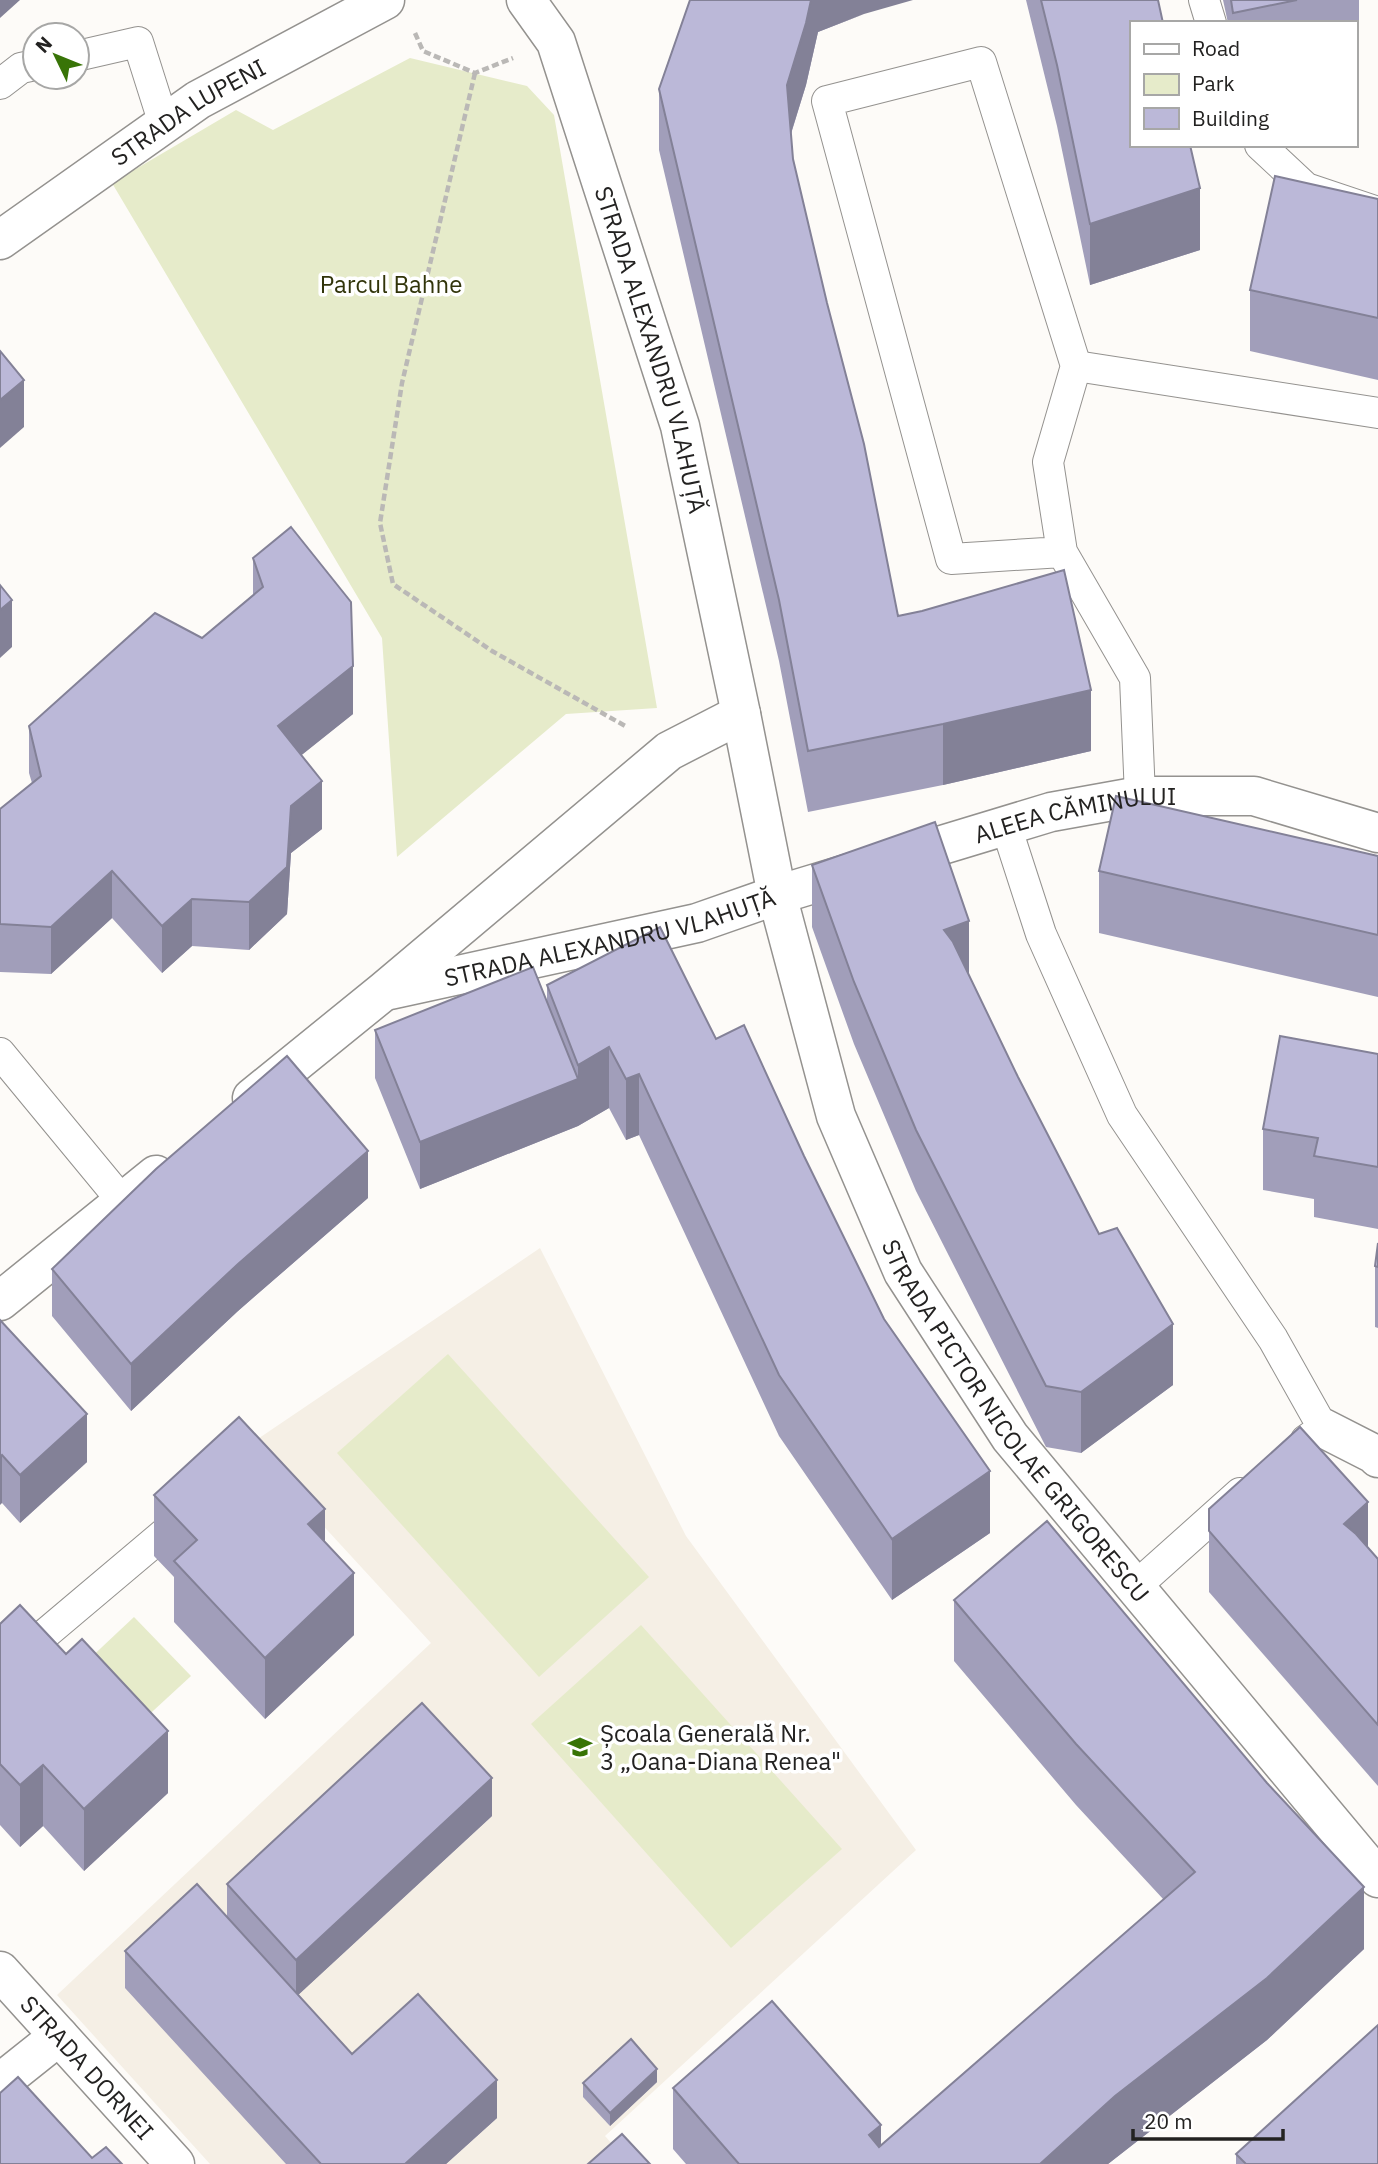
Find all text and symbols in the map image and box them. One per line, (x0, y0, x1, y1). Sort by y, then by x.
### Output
north arrow (21, 21, 91, 91)
legend (1130, 21, 1357, 147)
text: N (30, 31, 57, 58)
text: Road (1192, 34, 1240, 62)
street label: STRADA LUPENI (104, 51, 271, 173)
text: Park (1192, 69, 1235, 97)
text: Building (1192, 104, 1269, 132)
street label: STRADA ALEXANDRU VLAHUȚĂ (588, 182, 714, 516)
park label: Parcul Bahne (320, 268, 462, 300)
street label: ALEEA CĂMINULUI (970, 780, 1176, 850)
street label: STRADA ALEXANDRU VLAHUȚĂ (441, 881, 780, 994)
street label: STRADA PICTOR NICOLAE GRIGORESCU (875, 1234, 1157, 1609)
place label: Școala Generală Nr. 3 „Oana-Diana Renea" (600, 1717, 841, 1777)
school or university icon: Școala Generală Nr. 3 „Oana-Diana Renea" (566, 1733, 594, 1761)
street label: STRADA DORNEI (14, 1988, 161, 2146)
scale bar (1133, 2098, 1284, 2142)
text: 20 m (1144, 2107, 1193, 2135)

